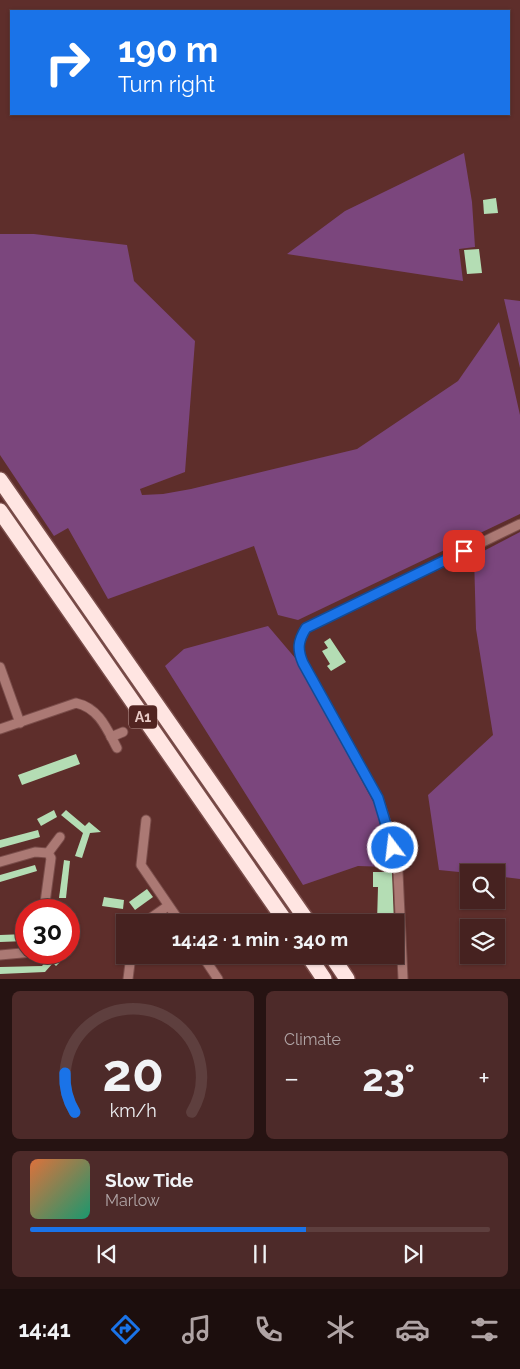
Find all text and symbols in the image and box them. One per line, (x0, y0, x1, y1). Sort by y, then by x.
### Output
text: 190 m (118, 29, 218, 70)
icon: right (35, 30, 100, 95)
text: Turn right (118, 71, 215, 97)
pin (443, 530, 485, 572)
icon: arrive (450, 537, 478, 565)
road number: A1 (129, 706, 157, 729)
position arrow (366, 821, 418, 873)
map controls (460, 864, 505, 964)
button: search (460, 864, 505, 909)
speed limit sign: 30 (15, 899, 80, 964)
button: layers (460, 919, 505, 964)
text: 14:42 · 1 min · 340 m (172, 928, 348, 950)
text: Climate (284, 1030, 341, 1049)
text: 20 (102, 1042, 164, 1103)
text: 23° (362, 1055, 415, 1100)
text: − (284, 1062, 299, 1095)
text: + (478, 1062, 490, 1095)
text: km/h (109, 1100, 157, 1121)
text: Slow Tide (105, 1169, 194, 1191)
text: Marlow (105, 1191, 160, 1210)
icon: previous (93, 1240, 121, 1268)
icon: pause (246, 1240, 274, 1268)
icon: next (399, 1240, 427, 1268)
icon: directions (108, 1312, 143, 1347)
icon: music (179, 1312, 214, 1347)
icon: phone (251, 1312, 286, 1347)
icon: climate (323, 1312, 358, 1347)
icon: car (395, 1312, 430, 1347)
icon: filters (467, 1312, 502, 1347)
text: 14:41 (18, 1316, 71, 1342)

